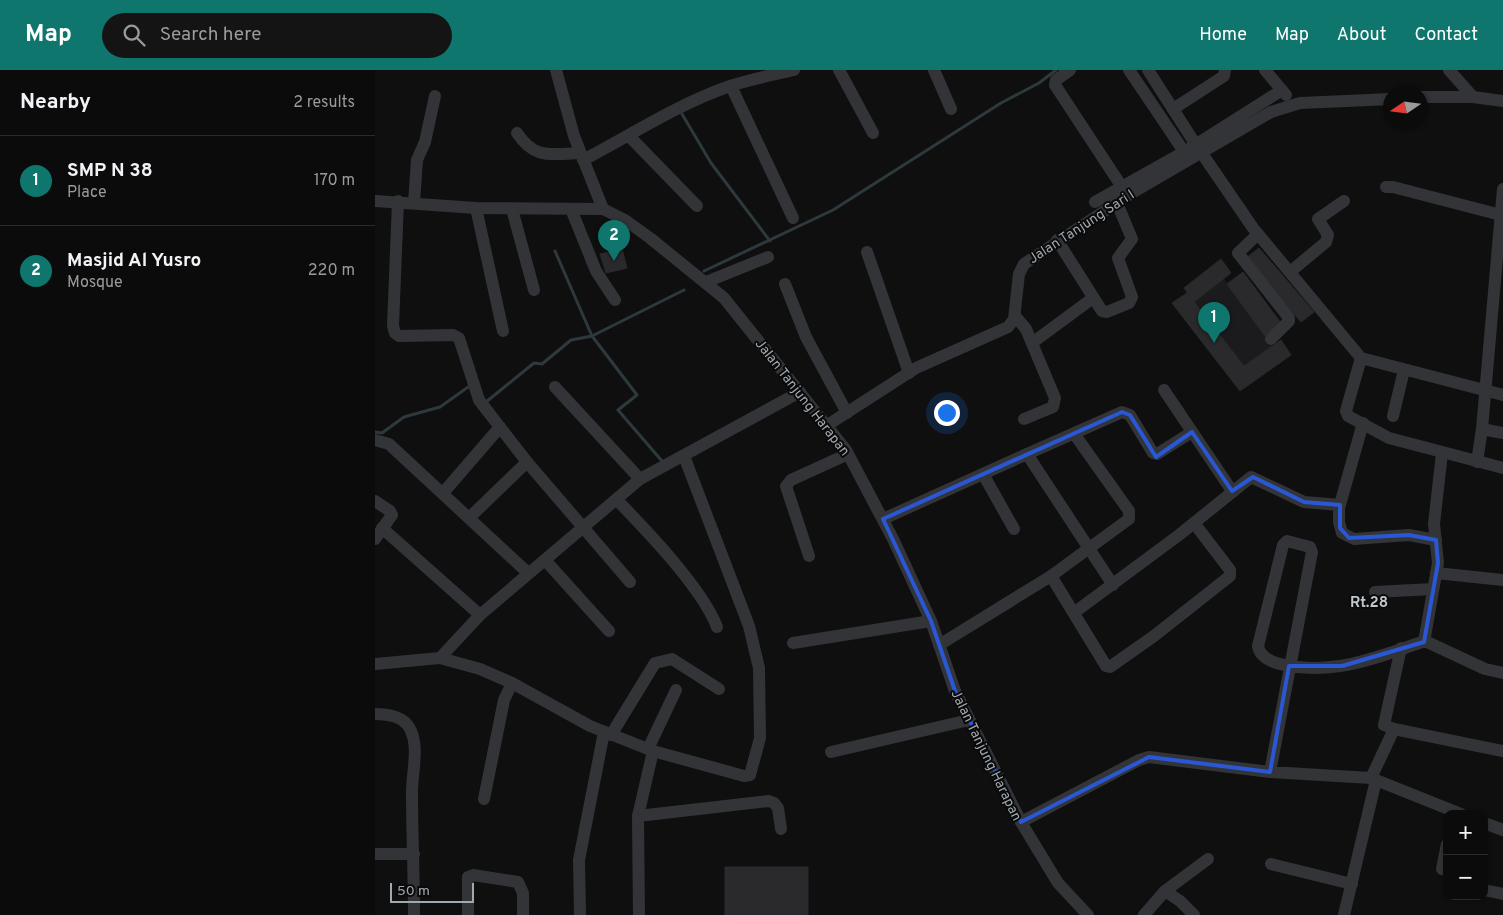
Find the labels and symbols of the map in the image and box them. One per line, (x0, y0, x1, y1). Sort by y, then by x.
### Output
north arrow (1383, 85, 1428, 130)
street label: Jalan Tanjung Sari I (1026, 187, 1138, 268)
pin: 2 (598, 220, 630, 261)
pin: 1 (1198, 302, 1230, 343)
street label: Jalan Tanjung Harapan (751, 336, 853, 460)
your location (934, 400, 960, 426)
district label: Rt.28 (1350, 594, 1388, 613)
street label: Jalan Tanjung Harapan (946, 687, 1025, 824)
scale bar (390, 880, 474, 903)

